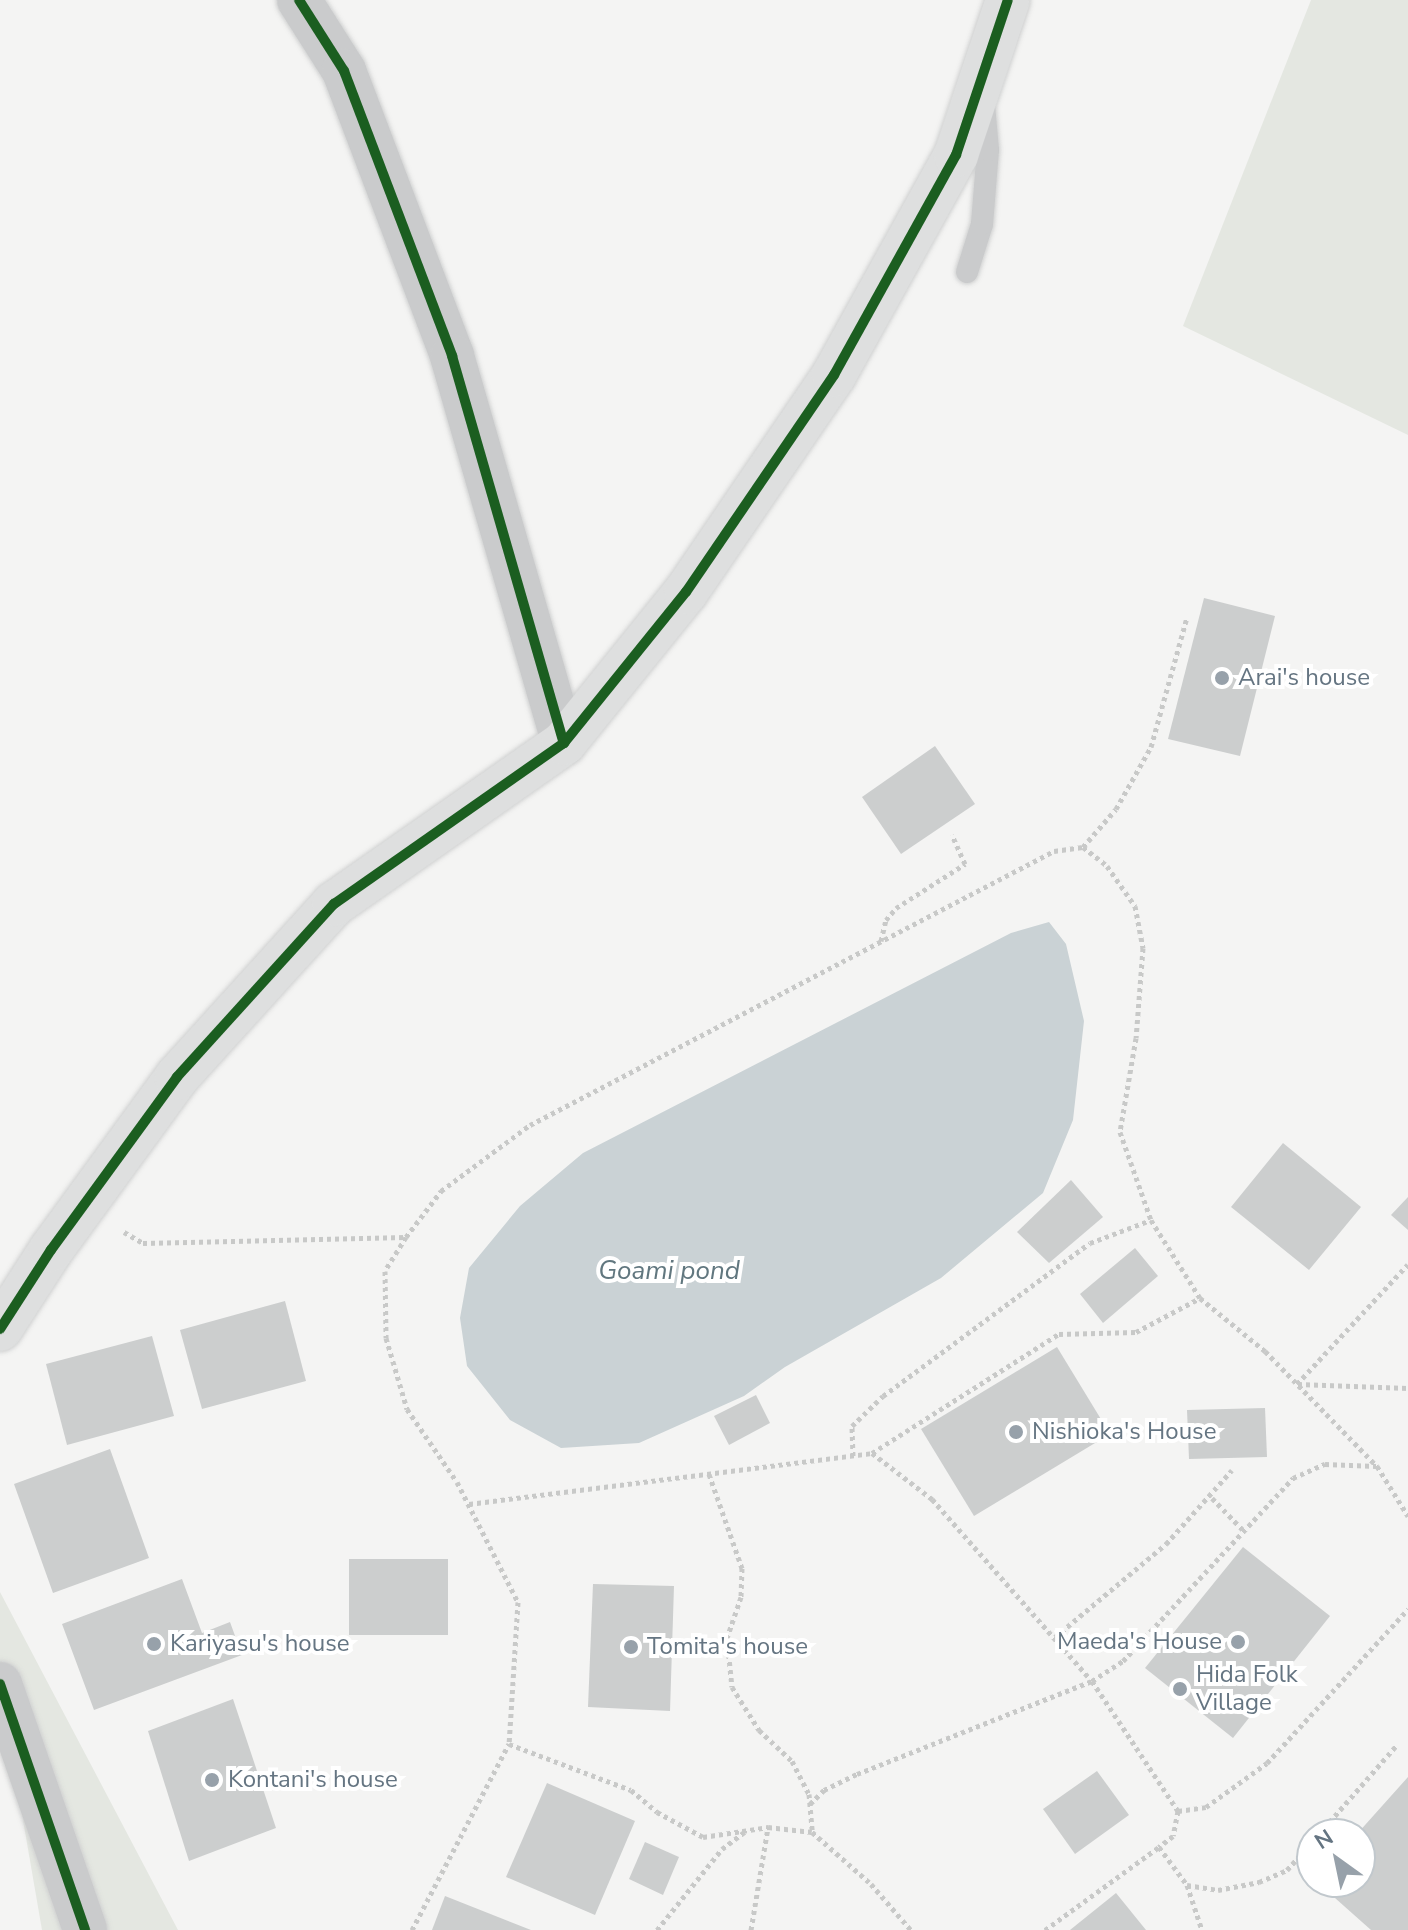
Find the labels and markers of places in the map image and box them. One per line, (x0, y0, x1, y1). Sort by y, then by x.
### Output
place label: Arai's house (1238, 664, 1370, 692)
marker: Arai's house (1213, 669, 1231, 687)
place label: Nishioka's House (1032, 1418, 1216, 1446)
marker: Nishioka's House (1007, 1423, 1025, 1441)
place label: Maeda's House (1057, 1628, 1222, 1656)
place label: Kariyasu's house (170, 1630, 349, 1658)
place label: Tomita's house (647, 1633, 808, 1661)
marker: Maeda's House (1229, 1633, 1247, 1651)
marker: Kariyasu's house (145, 1635, 163, 1653)
marker: Tomita's house (622, 1638, 640, 1656)
place label: Hida Folk Village (1196, 1661, 1298, 1717)
marker: Hida Folk Village (1171, 1680, 1189, 1698)
place label: Kontani's house (228, 1766, 398, 1794)
marker: Kontani's house (203, 1771, 221, 1789)

